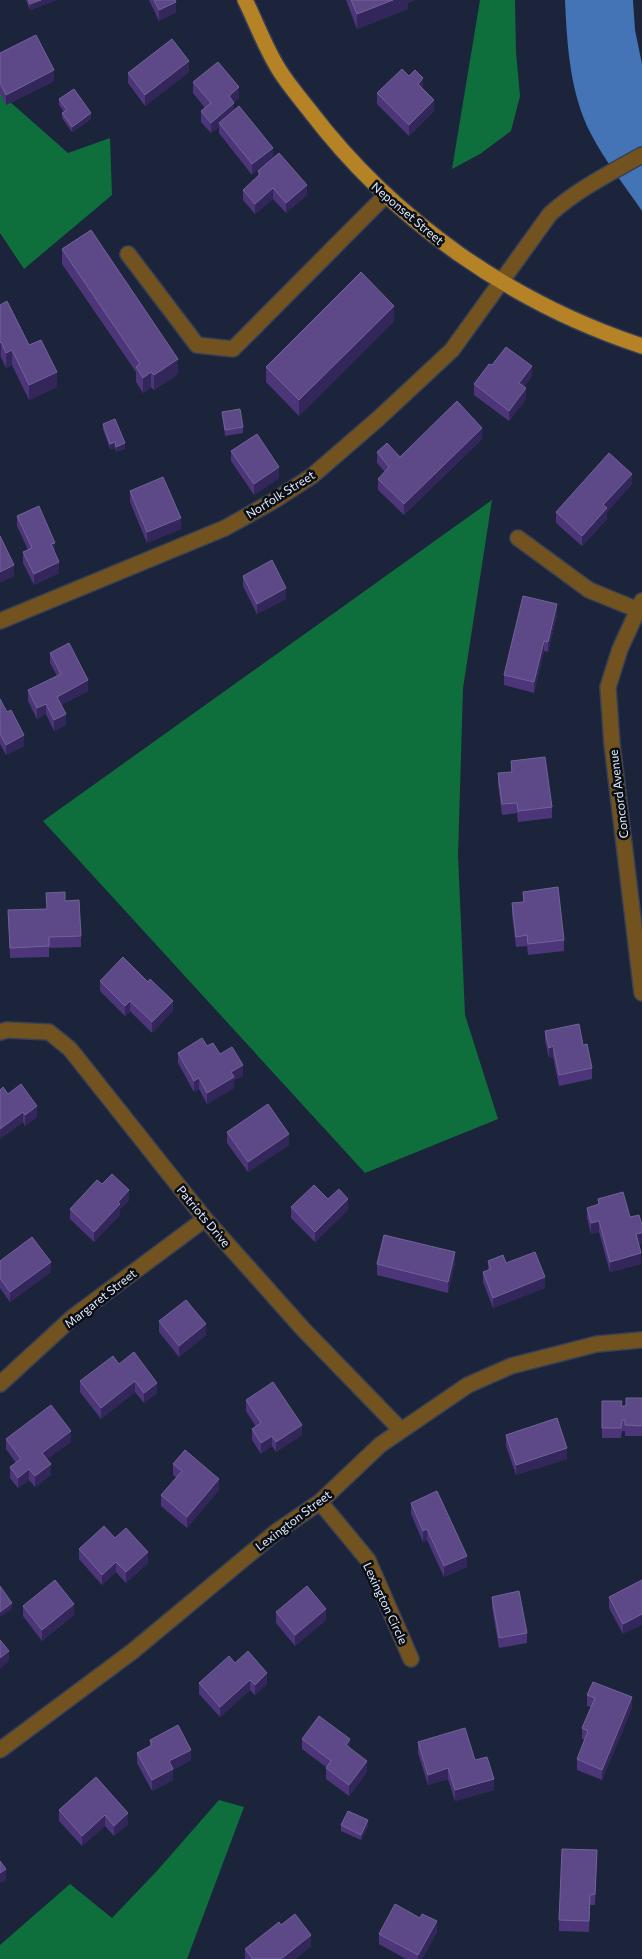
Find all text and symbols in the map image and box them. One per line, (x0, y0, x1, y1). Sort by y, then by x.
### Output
street label: Neponset Street (369, 179, 447, 247)
street label: Norfolk Street (243, 467, 317, 521)
street label: Concord Avenue (606, 749, 630, 839)
street label: Patriots Drive (174, 1183, 234, 1249)
street label: Margaret Street (61, 1266, 139, 1330)
street label: Lexington Street (252, 1487, 334, 1553)
street label: Lexington Circle (361, 1560, 411, 1646)

